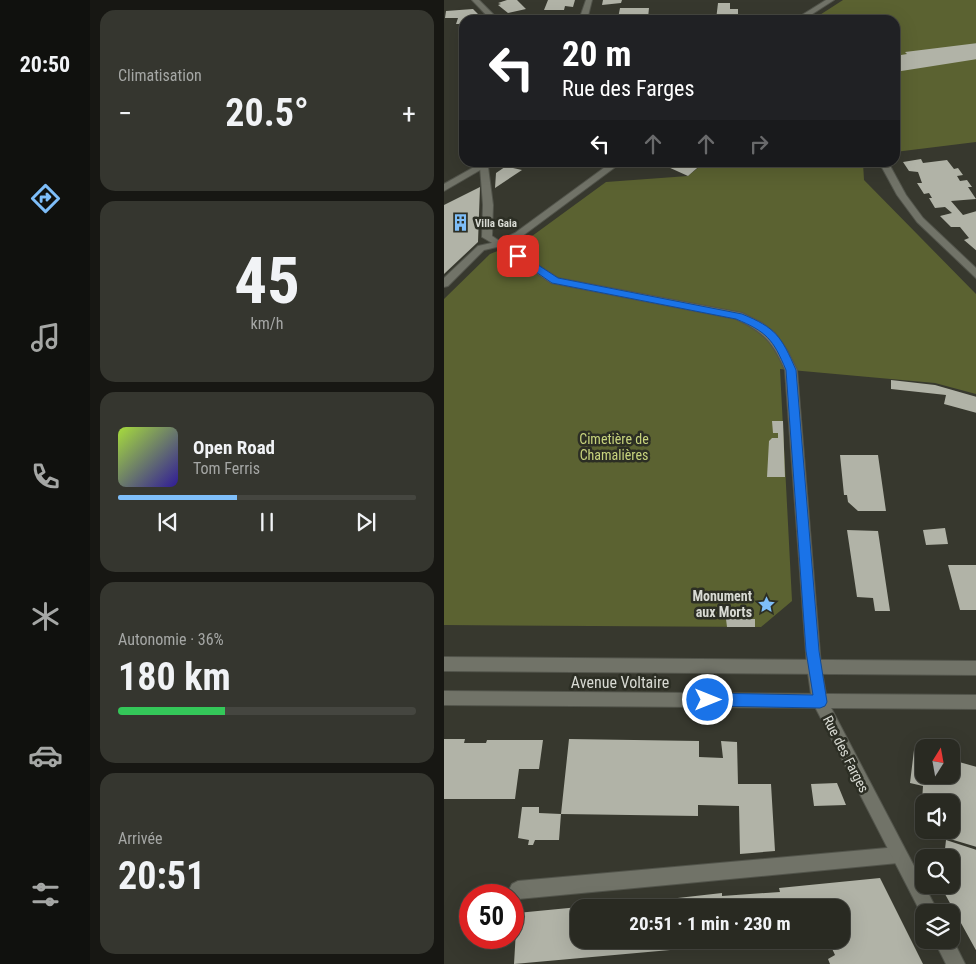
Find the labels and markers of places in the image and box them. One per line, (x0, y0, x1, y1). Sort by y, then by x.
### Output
building icon: Villa Gaia (451, 213, 471, 233)
place label: Villa Gaia (475, 217, 517, 230)
pin (497, 235, 539, 277)
place label: Monument aux Morts (692, 588, 752, 620)
place icon: Monument aux Morts (756, 594, 776, 614)

